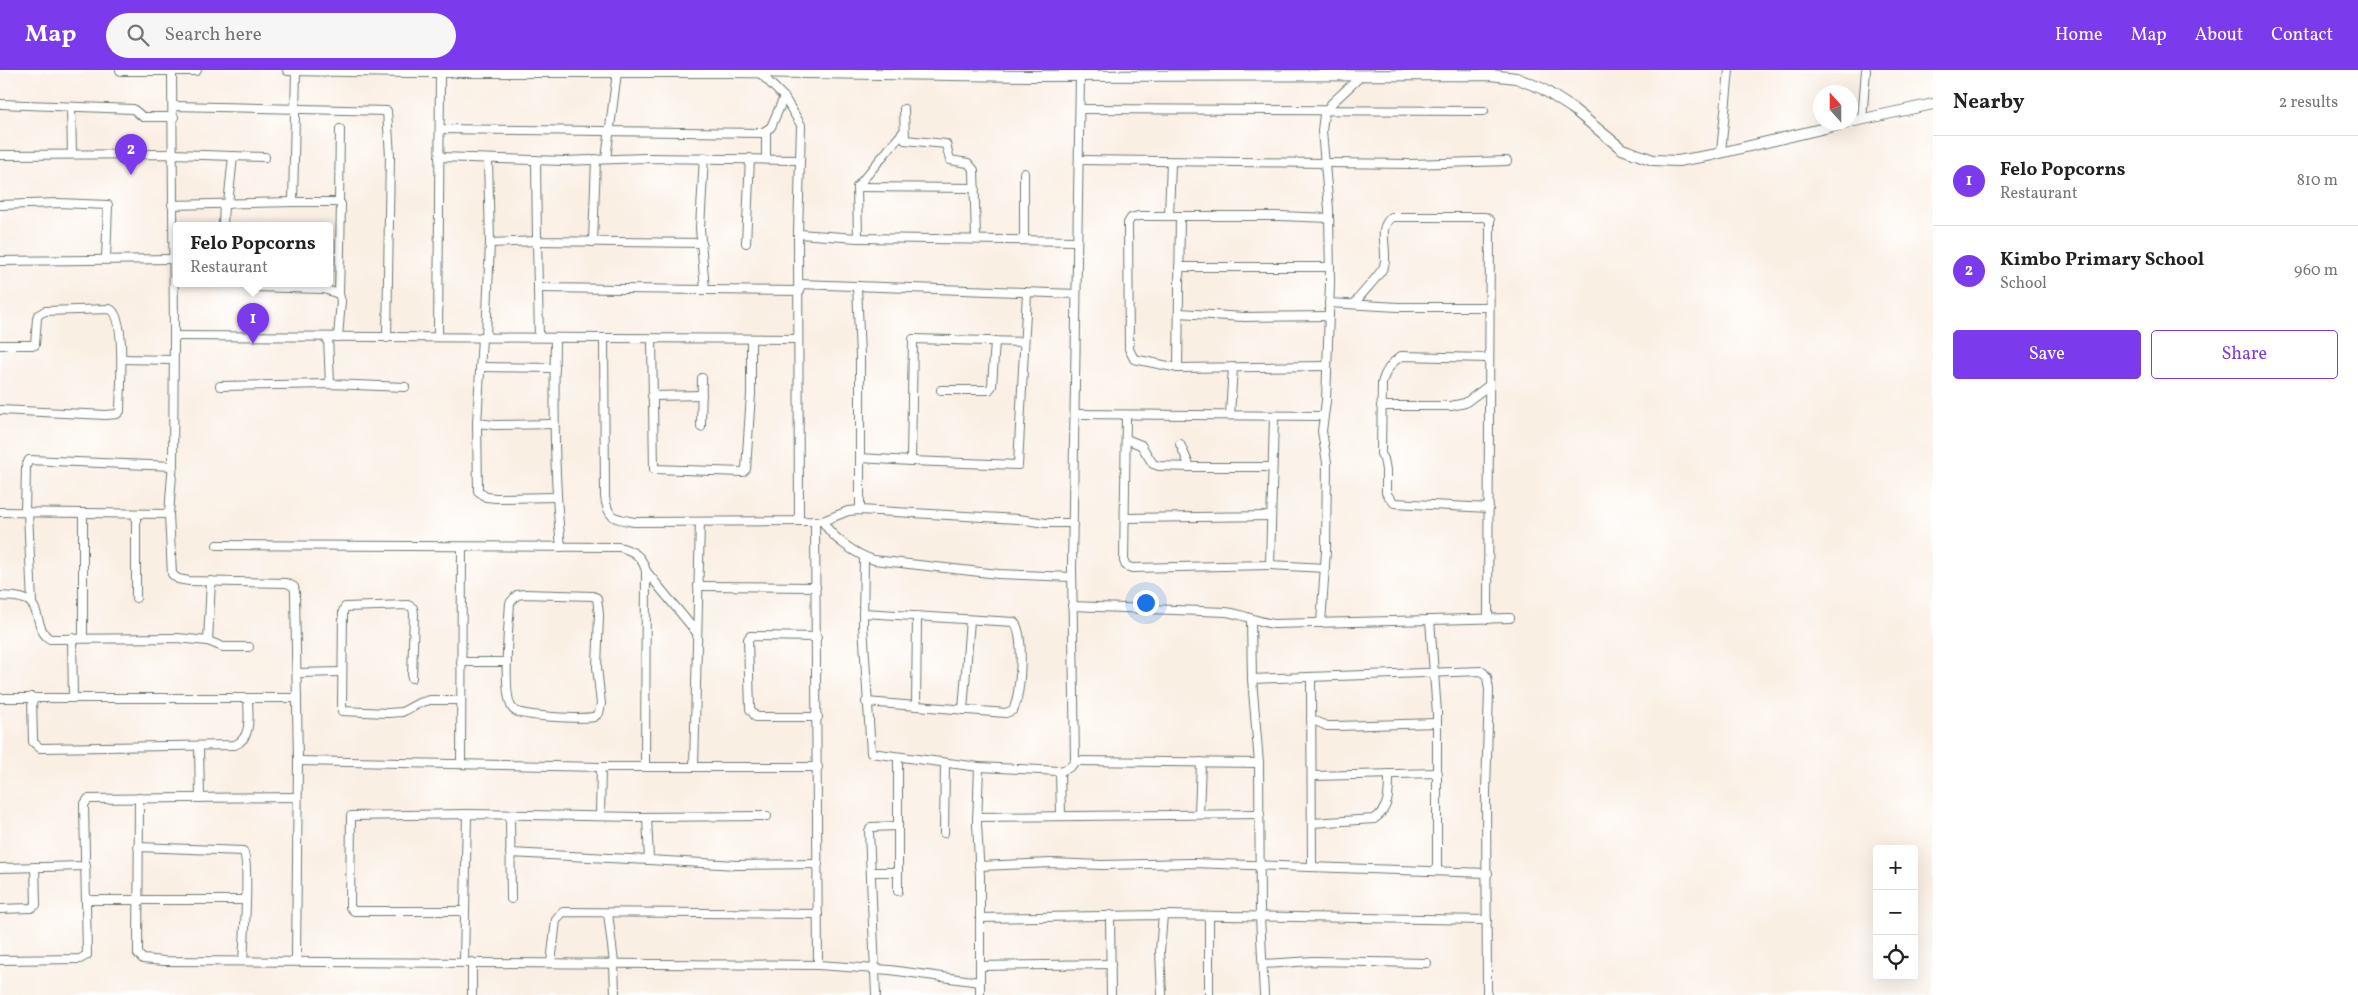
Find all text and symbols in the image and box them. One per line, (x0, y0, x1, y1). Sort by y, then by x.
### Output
search box (106, 13, 456, 58)
text: Map (25, 18, 76, 52)
icon: search (124, 21, 152, 49)
text: Search here (164, 22, 262, 48)
text: Home (2055, 23, 2103, 48)
text: Map (2131, 23, 2167, 48)
text: About (2195, 23, 2243, 48)
text: Contact (2271, 23, 2333, 48)
north arrow (1813, 85, 1858, 130)
text: Nearby (1953, 88, 2024, 117)
text: 2 results (2279, 92, 2338, 114)
pin: 2 (115, 134, 147, 175)
text: Felo Popcorns (2000, 157, 2125, 183)
text: 1 (1966, 170, 1972, 192)
text: 810 m (2297, 170, 2338, 192)
text: Restaurant (2000, 183, 2078, 205)
popup (173, 222, 333, 287)
text: Felo Popcorns (190, 231, 316, 257)
text: Kimbo Primary School (2000, 247, 2204, 273)
text: Restaurant (190, 257, 268, 279)
text: 2 (1965, 260, 1973, 282)
text: 960 m (2294, 260, 2338, 282)
text: School (2000, 273, 2047, 295)
pin: 1 (237, 303, 269, 344)
button: Save (1953, 330, 2141, 379)
button: Share (2151, 330, 2338, 379)
your location (1133, 590, 1159, 616)
map controls (1873, 845, 1918, 980)
button: + (1873, 845, 1918, 890)
button: − (1873, 890, 1918, 935)
button: locate (1873, 935, 1918, 980)

